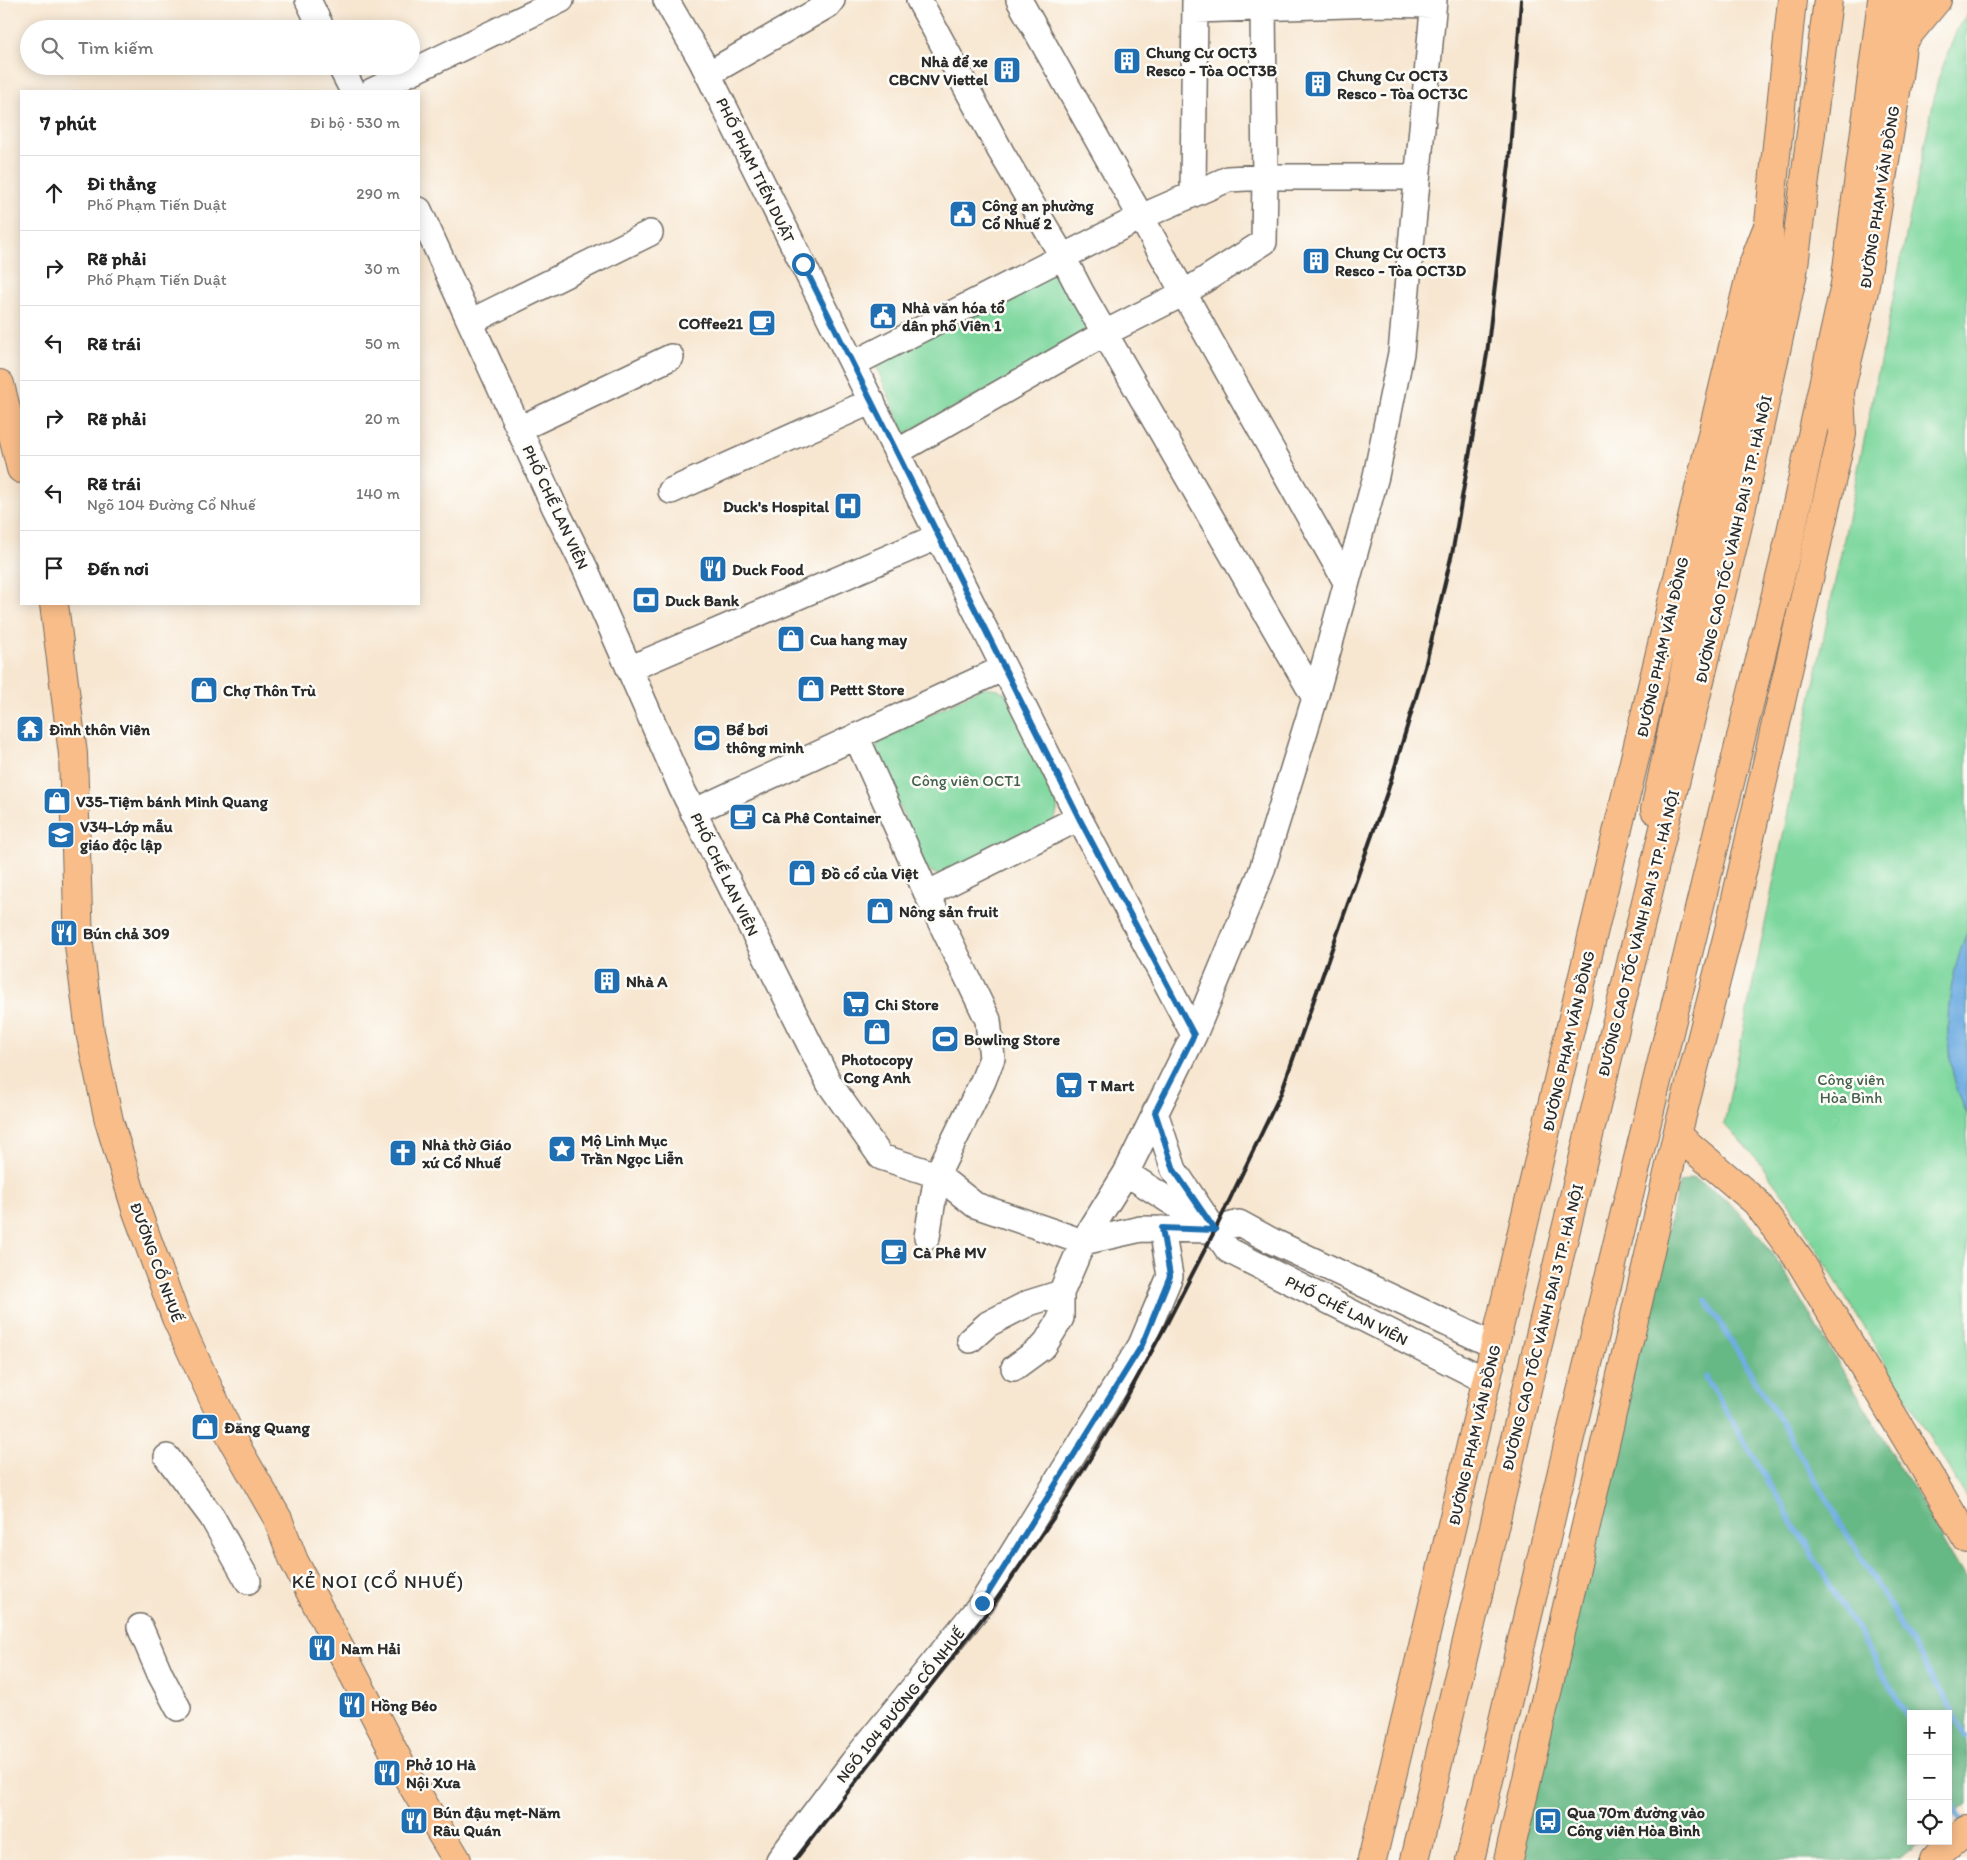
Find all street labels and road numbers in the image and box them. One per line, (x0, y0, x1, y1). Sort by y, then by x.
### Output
street label: PHỐ PHẠM TIẾN DUẬT (712, 95, 799, 246)
street label: ĐƯỜNG PHẠM VĂN ĐỒNG (1856, 104, 1903, 290)
street label: ĐƯỜNG CAO TỐC VÀNH ĐAI 3 TP. HÀ NỘI (1691, 393, 1776, 685)
street label: PHỐ CHẾ LAN VIÊN (518, 442, 593, 572)
street label: ĐƯỜNG PHẠM VĂN ĐỒNG (1632, 555, 1693, 739)
street label: ĐƯỜNG CAO TỐC VÀNH ĐAI 3 TP. HÀ NỘI (1594, 788, 1683, 1078)
street label: PHỐ CHẾ LAN VIÊN (686, 809, 763, 939)
street label: ĐƯỜNG PHẠM VĂN ĐỒNG (1538, 949, 1599, 1133)
street label: ĐƯỜNG CAO TỐC VÀNH ĐAI 3 TP. HÀ NỘI (1498, 1182, 1587, 1472)
street label: ĐƯỜNG CỔ NHUẾ (126, 1200, 187, 1325)
street label: PHỐ CHẾ LAN VIÊN (1282, 1271, 1411, 1350)
street label: ĐƯỜNG PHẠM VĂN ĐỒNG (1444, 1343, 1505, 1527)
street label: NGÕ 104 ĐƯỜNG CỔ NHUẾ (832, 1624, 969, 1787)

